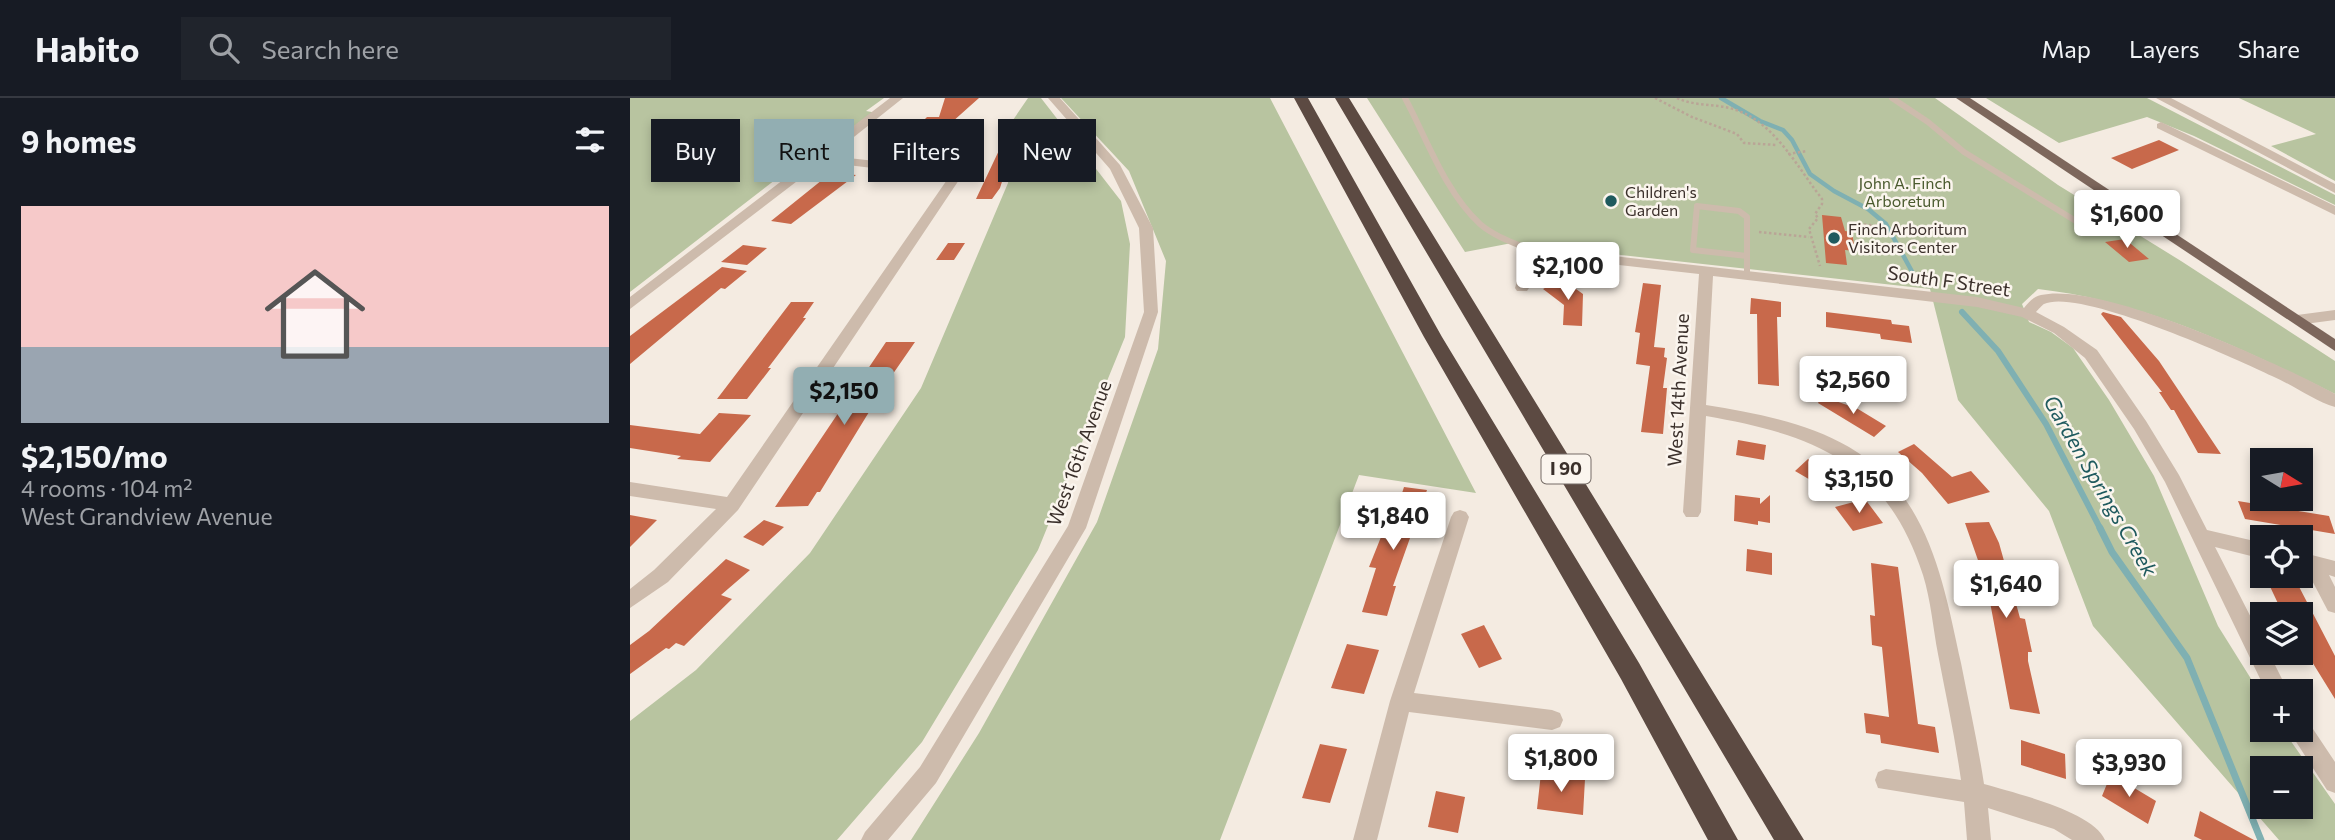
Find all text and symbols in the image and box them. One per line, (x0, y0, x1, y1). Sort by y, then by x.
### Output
search box (181, 17, 671, 80)
text: Habito (35, 28, 139, 69)
icon: search (205, 29, 243, 67)
text: Search here (261, 33, 399, 64)
text: Map (2042, 34, 2091, 63)
text: Layers (2129, 34, 2200, 63)
text: Share (2238, 34, 2300, 63)
chip: Buy (651, 119, 740, 182)
chip: Rent (754, 119, 854, 182)
chip: Filters (868, 119, 984, 182)
chip: New (998, 119, 1096, 182)
icon: filters (571, 121, 609, 159)
text: 9 homes (21, 122, 136, 159)
park label: John A. Finch Arboretum (1858, 173, 1952, 210)
place label: Children's Garden (1625, 182, 1697, 219)
pin: $1,600 (2070, 190, 2184, 250)
marker: Children's Garden (1603, 193, 1619, 209)
text: $1,600 (2090, 199, 2164, 227)
place label: Finch Arboritum Visitors Center (1848, 219, 1967, 256)
marker: Finch Arboritum Visitors Center (1826, 230, 1842, 246)
pin: $2,100 (1511, 242, 1625, 302)
icon: home (252, 251, 378, 377)
text: $2,100 (1532, 251, 1604, 279)
street label: South F Street (1886, 261, 2012, 301)
street label: West 14th Avenue (1662, 313, 1693, 467)
pin: $2,560 (1796, 356, 1910, 416)
text: $2,560 (1816, 365, 1890, 393)
pin: $2,150 (787, 368, 901, 427)
text: $2,150 (809, 376, 879, 404)
street label: West 16th Avenue (1041, 377, 1116, 529)
water label: Garden Springs Creek (2039, 390, 2164, 581)
text: $2,150/mo (21, 437, 168, 474)
north arrow (2250, 448, 2314, 511)
map controls (2250, 448, 2313, 819)
road number: I 90 (1542, 454, 1590, 484)
pin: $3,150 (1802, 456, 1916, 515)
text: $3,150 (1824, 464, 1894, 492)
text: 4 rooms · 104 m² (21, 474, 193, 502)
pin: $1,840 (1336, 492, 1450, 552)
text: $1,840 (1357, 501, 1429, 529)
text: West Grandview Avenue (21, 502, 273, 530)
button: locate (2250, 525, 2313, 588)
pin: $1,640 (1949, 560, 2063, 620)
text: $1,640 (1970, 569, 2042, 597)
button: layers (2250, 602, 2313, 665)
button: + (2250, 679, 2313, 742)
pin: $1,800 (1504, 734, 1618, 794)
pin: $3,930 (2072, 740, 2186, 799)
text: $1,800 (1524, 743, 1598, 771)
text: $3,930 (2092, 748, 2166, 776)
button: − (2250, 756, 2313, 819)

